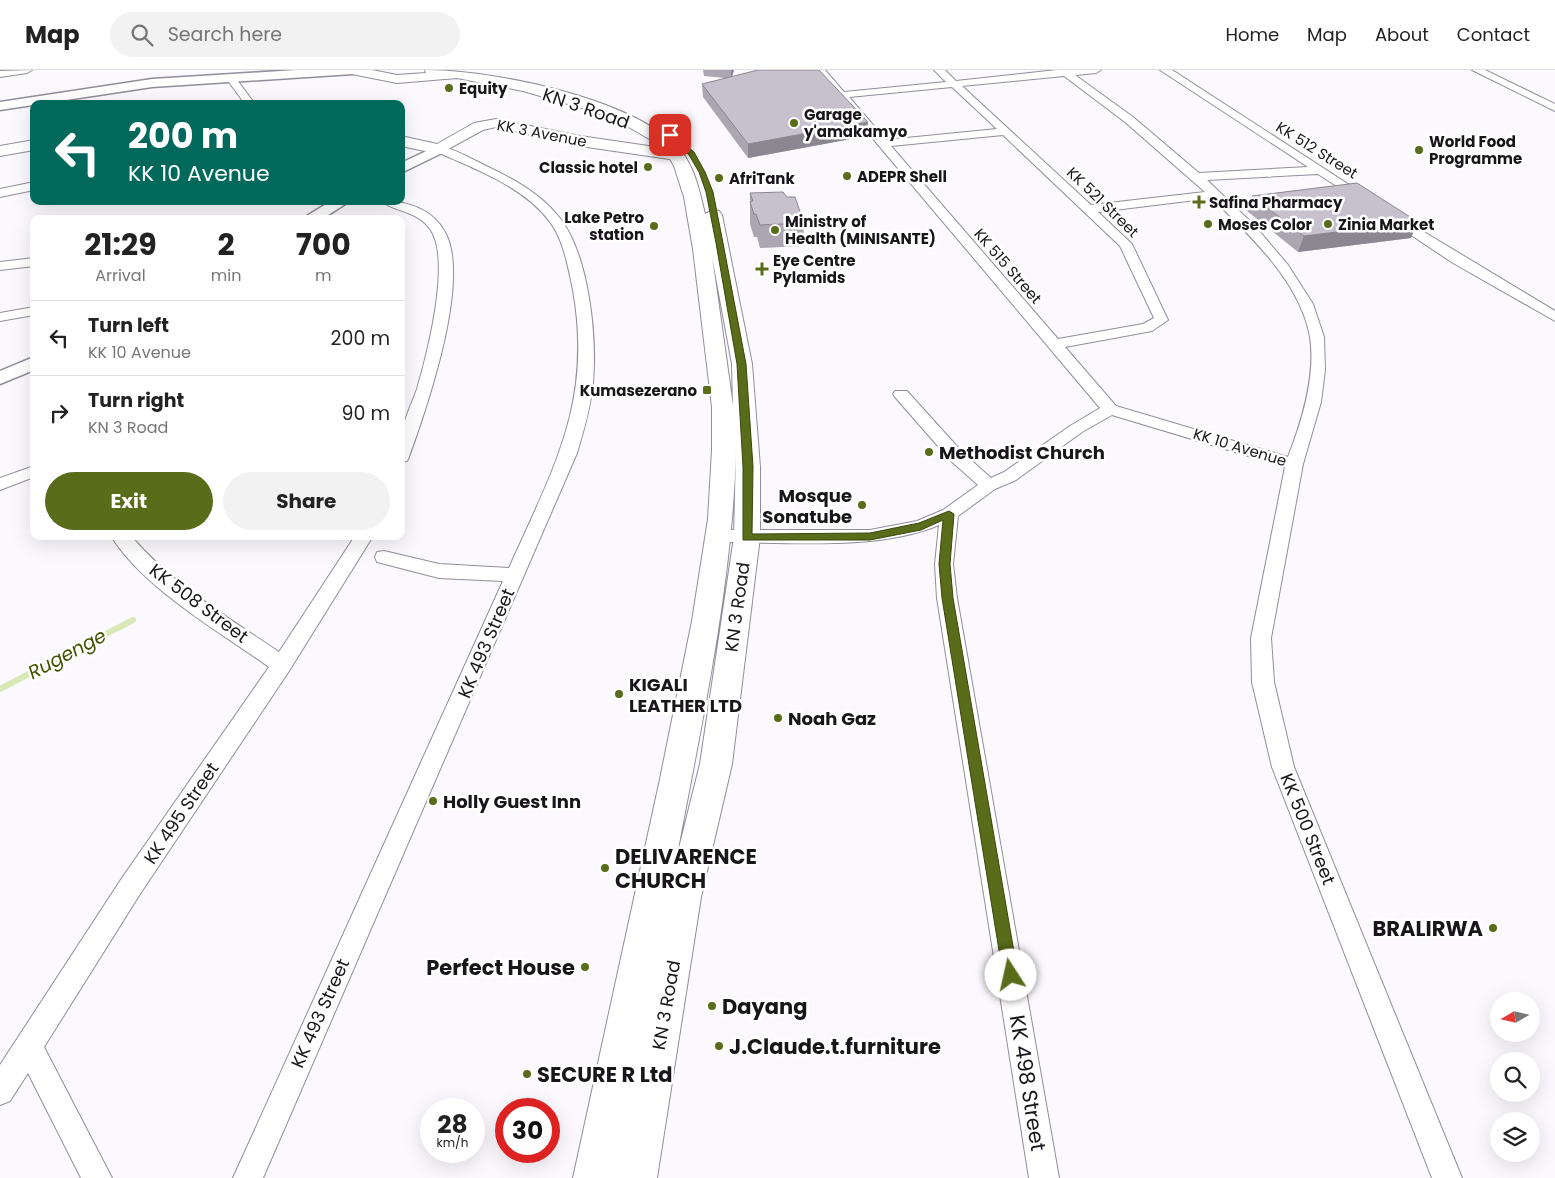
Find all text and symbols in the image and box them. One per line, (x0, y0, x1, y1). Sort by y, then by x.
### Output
search box (110, 12, 460, 57)
text: Map (25, 18, 80, 51)
icon: search (128, 21, 156, 49)
text: Search here (168, 21, 282, 48)
text: Home (1225, 22, 1279, 47)
text: Map (1307, 22, 1347, 47)
text: About (1375, 22, 1429, 47)
text: Contact (1457, 22, 1530, 47)
place label: Equity (459, 78, 508, 99)
street label: KN 3 Road (539, 81, 633, 135)
marker: Equity (443, 82, 455, 94)
place label: Garage y'amakamyo (803, 104, 908, 142)
text: 200 m (128, 111, 238, 160)
street label: KK 3 Avenue (495, 114, 589, 152)
pin (649, 114, 691, 156)
marker: Garage y'amakamyo (788, 117, 800, 129)
street label: KK 512 Street (1272, 117, 1362, 183)
icon: left (45, 120, 110, 185)
icon: arrive (656, 121, 684, 149)
place label: World Food Programme (1429, 131, 1522, 169)
marker: World Food Programme (1413, 144, 1425, 156)
place label: Classic hotel (539, 157, 638, 178)
text: KK 10 Avenue (128, 158, 270, 189)
marker: Classic hotel (642, 161, 654, 173)
street label: KK 521 Street (1062, 162, 1144, 242)
place label: ADEPR Shell (857, 166, 947, 187)
place label: AfriTank (729, 168, 795, 189)
marker: ADEPR Shell (841, 170, 853, 182)
marker: AfriTank (713, 172, 725, 184)
place label: Safina Pharmacy (1209, 192, 1343, 213)
marker: Safina Pharmacy (1193, 196, 1205, 208)
place label: Lake Petro station (564, 207, 644, 245)
place label: Ministry of Health (MINISANTE) (785, 211, 936, 249)
place label: Moses Color (1218, 214, 1312, 235)
place label: Zinia Market (1338, 214, 1434, 235)
marker: Moses Color (1202, 218, 1214, 230)
marker: Zinia Market (1322, 218, 1334, 230)
marker: Lake Petro station (648, 220, 660, 232)
text: 21:29 (84, 223, 157, 266)
text: 2 (218, 223, 235, 266)
text: 700 (296, 223, 351, 266)
marker: Ministry of Health (MINISANTE) (769, 224, 781, 236)
street label: KK 515 Street (969, 224, 1047, 308)
place label: Eye Centre Pylamids (773, 250, 856, 288)
marker: Eye Centre Pylamids (755, 262, 769, 276)
text: Arrival (95, 264, 146, 287)
text: min (211, 264, 241, 287)
text: m (315, 264, 331, 287)
text: Turn left (88, 312, 169, 339)
icon: left (45, 324, 73, 352)
text: 200 m (331, 325, 390, 352)
text: KK 10 Avenue (88, 341, 191, 364)
place label: Kumasezerano (580, 380, 697, 401)
marker: Kumasezerano (701, 384, 713, 396)
text: Turn right (88, 387, 184, 414)
icon: right (45, 399, 73, 427)
text: 90 m (341, 400, 390, 427)
text: KN 3 Road (88, 416, 168, 439)
street label: KK 10 Avenue (1191, 423, 1289, 471)
place label: Methodist Church (939, 440, 1105, 465)
marker: Methodist Church (923, 446, 935, 458)
button: Exit (45, 472, 213, 530)
button: Share (223, 472, 390, 530)
place label: Mosque Sonatube (762, 483, 852, 529)
marker: Mosque Sonatube (856, 499, 868, 511)
street label: KK 508 Street (144, 558, 254, 648)
street label: KN 3 Road (718, 560, 756, 654)
street label: KK 493 Street (452, 584, 520, 702)
water label: Rugenge (23, 622, 111, 686)
place label: KIGALI LEATHER LTD (629, 672, 742, 718)
marker: KIGALI LEATHER LTD (613, 688, 625, 700)
place label: Noah Gaz (788, 706, 876, 731)
marker: Noah Gaz (772, 712, 784, 724)
street label: KK 495 Street (138, 757, 224, 869)
street label: KK 500 Street (1274, 770, 1342, 888)
place label: Holly Guest Inn (443, 789, 581, 814)
marker: Holly Guest Inn (427, 795, 439, 807)
place label: DELIVARENCE CHURCH (615, 842, 757, 895)
marker: DELIVARENCE CHURCH (599, 862, 611, 874)
place label: BRALIRWA (1373, 914, 1484, 943)
marker: BRALIRWA (1487, 922, 1499, 934)
position arrow (984, 948, 1036, 1000)
place label: Perfect House (426, 953, 575, 982)
street label: KK 493 Street (285, 954, 355, 1072)
street label: KN 3 Road (646, 958, 686, 1052)
marker: Perfect House (579, 961, 591, 973)
place label: Dayang (722, 992, 807, 1021)
north arrow (1490, 992, 1540, 1042)
map controls (1490, 992, 1540, 1162)
marker: Dayang (706, 1000, 718, 1012)
street label: KK 498 Street (1003, 1013, 1053, 1153)
place label: J.Claude.t.furniture (729, 1032, 941, 1061)
marker: J.Claude.t.furniture (713, 1040, 725, 1052)
button: search (1490, 1052, 1540, 1102)
place label: SECURE R Ltd (537, 1060, 673, 1089)
marker: SECURE R Ltd (521, 1068, 533, 1080)
speed limit sign: 30 (495, 1098, 560, 1163)
text: 28 (437, 1107, 468, 1142)
button: layers (1490, 1112, 1540, 1162)
text: km/h (437, 1134, 468, 1151)

